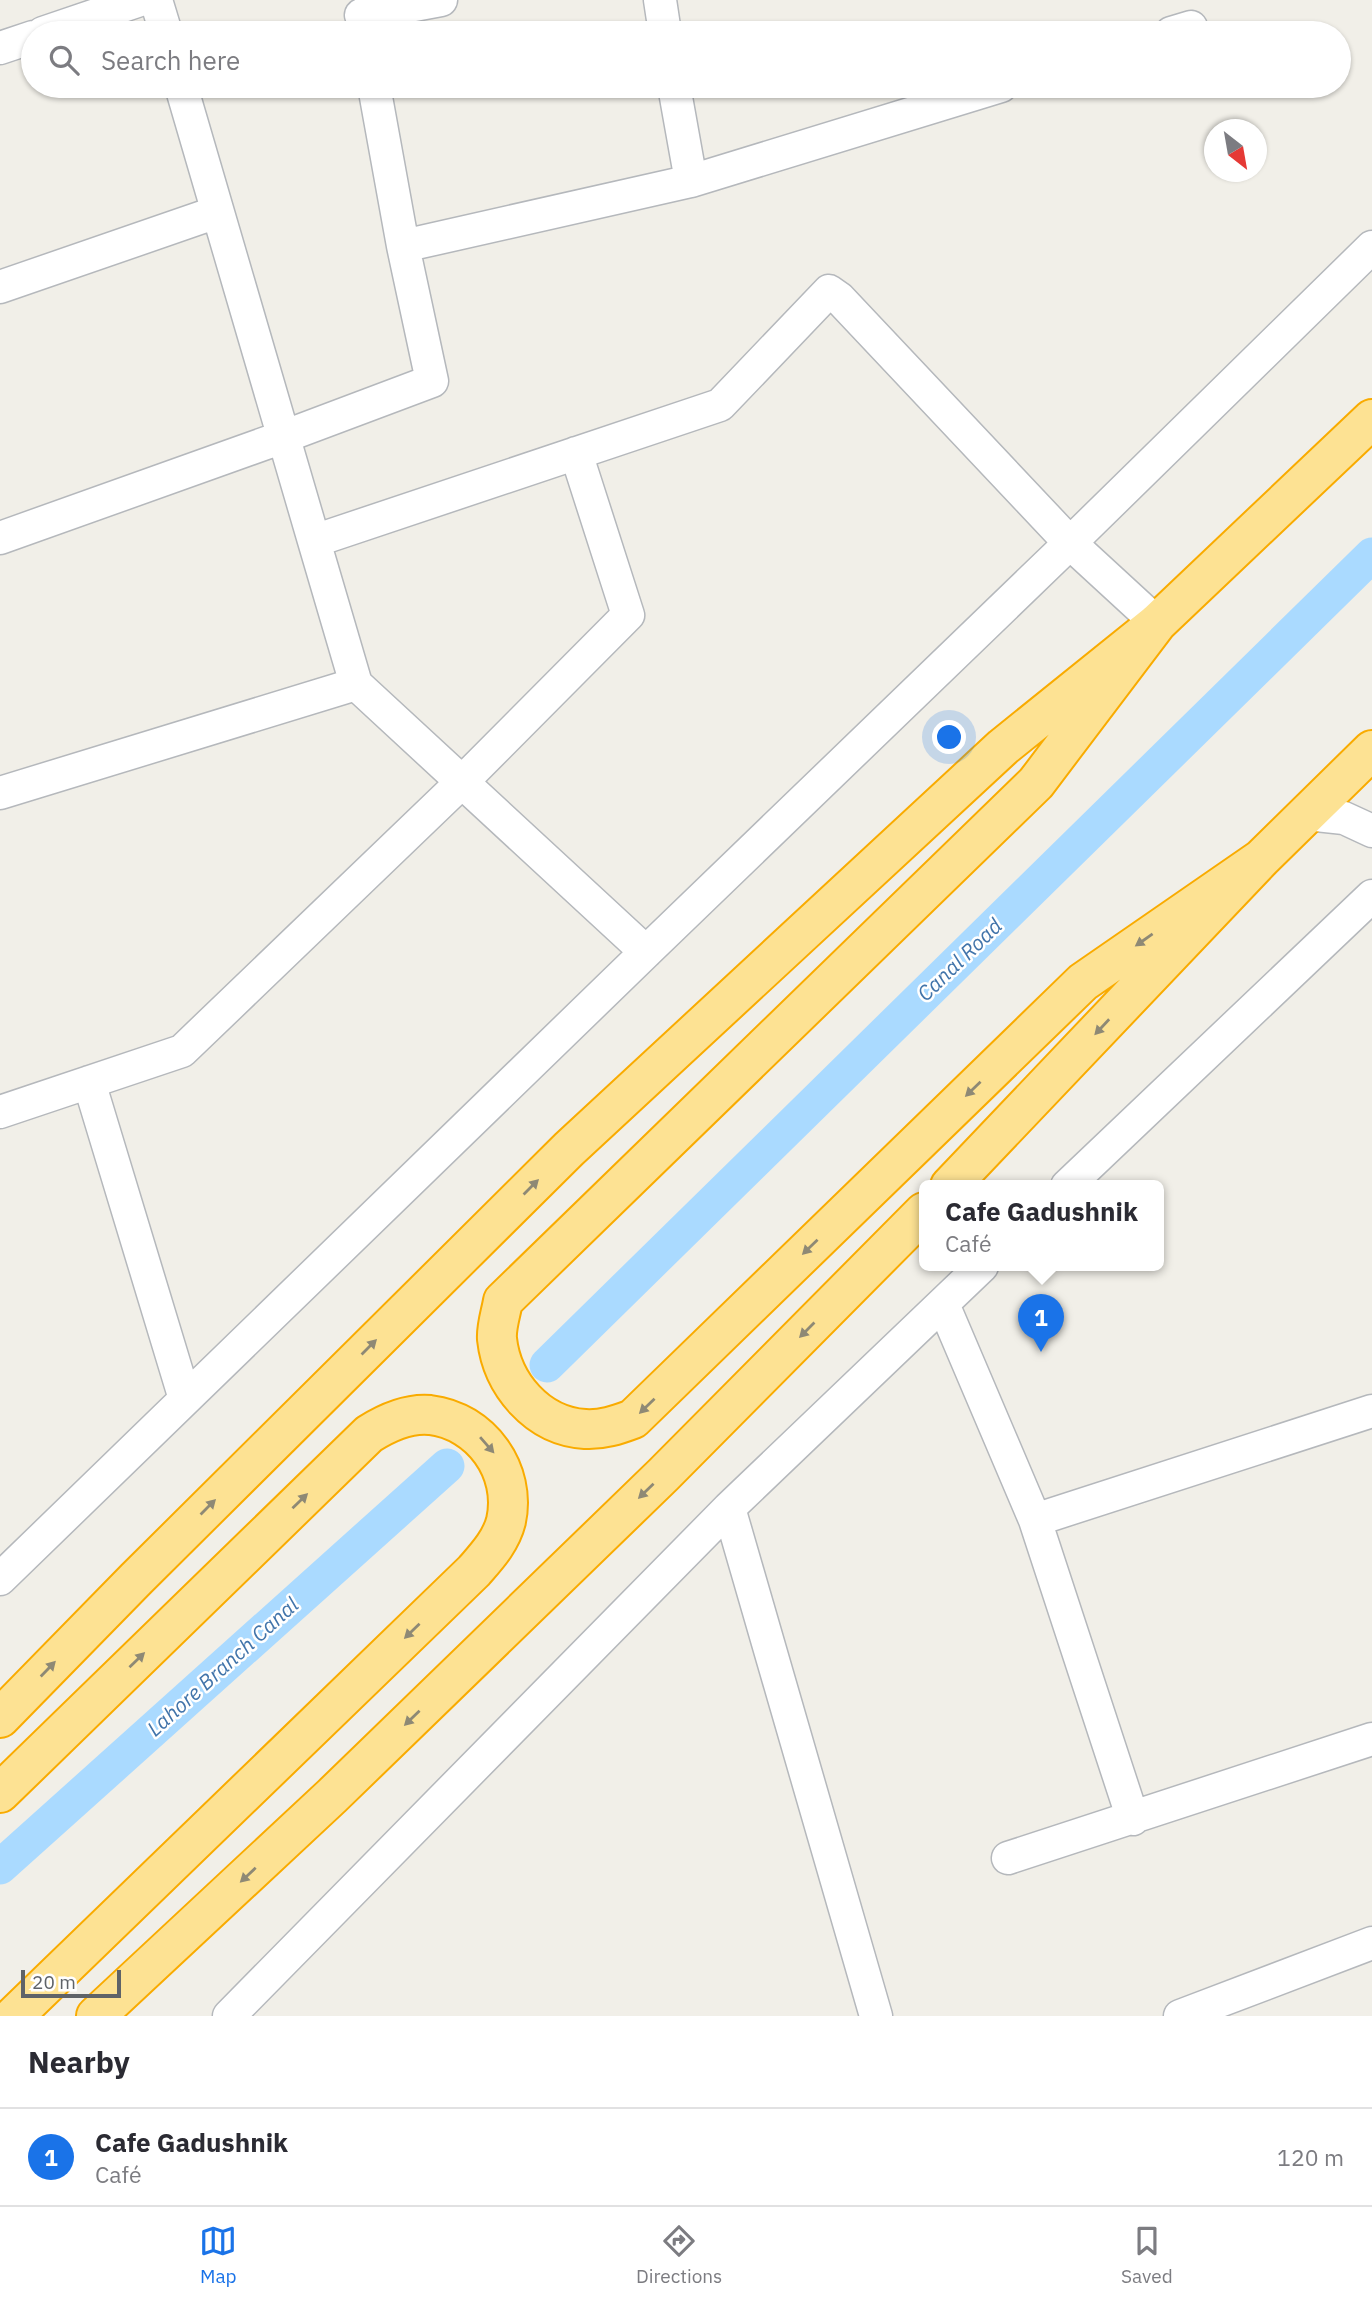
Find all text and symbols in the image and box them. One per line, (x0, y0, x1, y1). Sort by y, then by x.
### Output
search box (21, 21, 1351, 98)
icon: search (45, 41, 83, 79)
text: Search here (101, 43, 240, 77)
north arrow (1204, 119, 1267, 182)
your location (932, 720, 966, 754)
water label: Canal Road (911, 911, 1008, 1007)
one-way arrow (1135, 933, 1153, 947)
one-way arrow (1095, 1018, 1111, 1035)
one-way arrow (965, 1080, 982, 1096)
one-way arrow (522, 1178, 539, 1195)
popup (919, 1180, 1164, 1271)
text: Cafe Gadushnik (945, 1194, 1138, 1228)
text: Café (945, 1228, 992, 1258)
one-way arrow (802, 1239, 819, 1255)
pin: 1 (1018, 1294, 1064, 1352)
one-way arrow (799, 1321, 815, 1338)
one-way arrow (361, 1339, 378, 1356)
one-way arrow (639, 1397, 656, 1413)
one-way arrow (479, 1436, 494, 1454)
one-way arrow (638, 1483, 655, 1499)
one-way arrow (292, 1493, 308, 1509)
one-way arrow (199, 1500, 216, 1516)
water label: Lahore Branch Canal (141, 1590, 304, 1742)
one-way arrow (404, 1623, 421, 1640)
one-way arrow (128, 1652, 145, 1668)
one-way arrow (39, 1661, 55, 1678)
one-way arrow (404, 1709, 421, 1726)
one-way arrow (240, 1866, 257, 1882)
scale bar (21, 1967, 121, 1999)
text: 20 m (32, 1970, 76, 1994)
text: Nearby (28, 2042, 130, 2081)
text: Cafe Gadushnik (95, 2125, 288, 2159)
text: 1 (44, 2142, 58, 2172)
text: 120 m (1277, 2142, 1344, 2172)
text: Café (95, 2159, 142, 2189)
tab: Map (199, 2222, 237, 2288)
tab: Directions (636, 2222, 722, 2288)
tab: Saved (1121, 2222, 1173, 2288)

